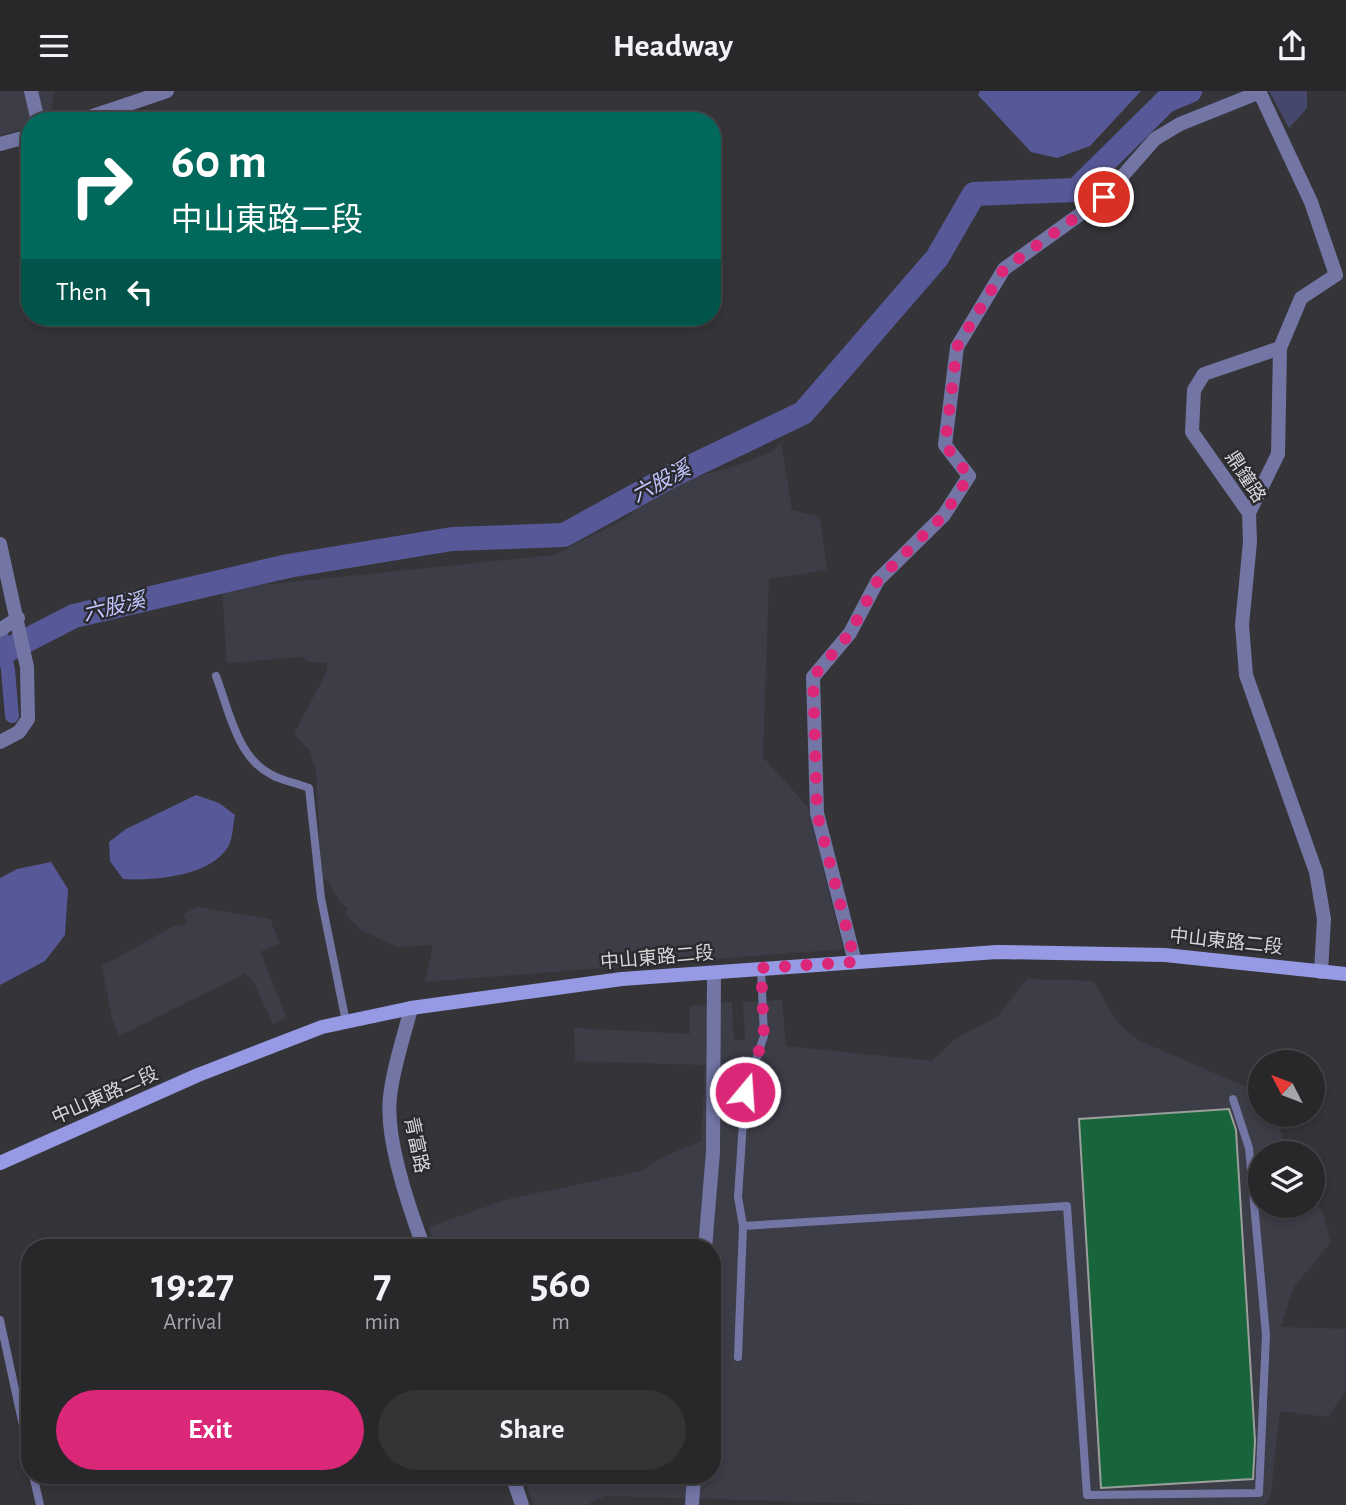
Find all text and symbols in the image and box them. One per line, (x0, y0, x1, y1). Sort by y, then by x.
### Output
icon: menu (35, 27, 73, 65)
icon: share (1273, 27, 1311, 65)
text: Headway (613, 30, 733, 62)
text: 60 m (171, 138, 267, 187)
icon: right (56, 140, 147, 231)
pin (1074, 167, 1134, 227)
icon: arrive (1085, 178, 1123, 216)
text: 中山東路二段 (171, 204, 363, 236)
icon: left (121, 273, 159, 311)
text: Then (56, 279, 107, 305)
street label: 鼎鐘路 (1222, 447, 1270, 506)
water label: 六股溪 (628, 456, 696, 506)
water label: 六股溪 (81, 588, 150, 624)
street label: 中山東路二段 (1168, 925, 1284, 957)
street label: 中山東路二段 (599, 942, 715, 972)
north arrow (1248, 1050, 1325, 1127)
map controls (1248, 1050, 1325, 1218)
position arrow (708, 1055, 782, 1129)
street label: 中山東路二段 (48, 1062, 161, 1128)
street label: 青富路 (401, 1115, 433, 1175)
button: layers (1248, 1141, 1325, 1218)
text: 19:27 (151, 1263, 234, 1305)
text: 7 (373, 1263, 391, 1305)
text: 560 (530, 1263, 591, 1305)
text: Arrival (163, 1311, 222, 1334)
text: min (364, 1311, 400, 1334)
text: m (551, 1311, 570, 1334)
button: Exit (56, 1390, 364, 1470)
button: Share (378, 1390, 686, 1470)

